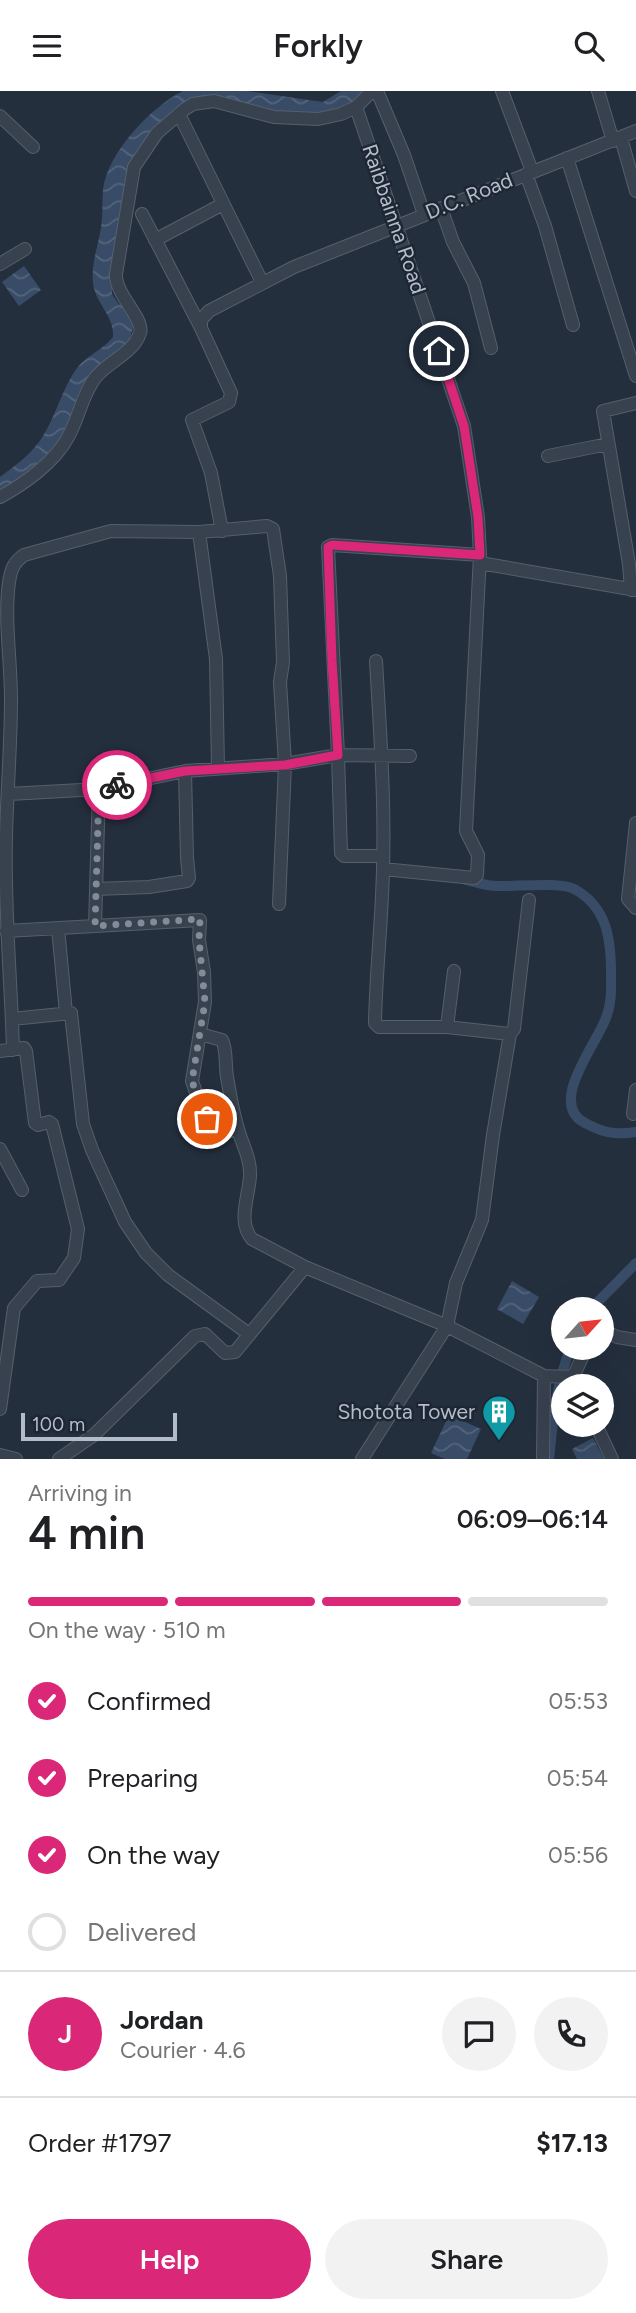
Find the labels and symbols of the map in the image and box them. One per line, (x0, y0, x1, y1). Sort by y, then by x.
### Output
street label: Raibbainna Road (357, 141, 432, 297)
street label: D.C. Road (422, 167, 516, 224)
pin (409, 321, 469, 381)
courier (82, 750, 152, 820)
pin (177, 1089, 237, 1149)
north arrow (551, 1297, 614, 1360)
building icon: Shotota Tower (480, 1393, 518, 1442)
place label: Shotota Tower (337, 1399, 475, 1424)
scale bar (21, 1410, 177, 1442)

